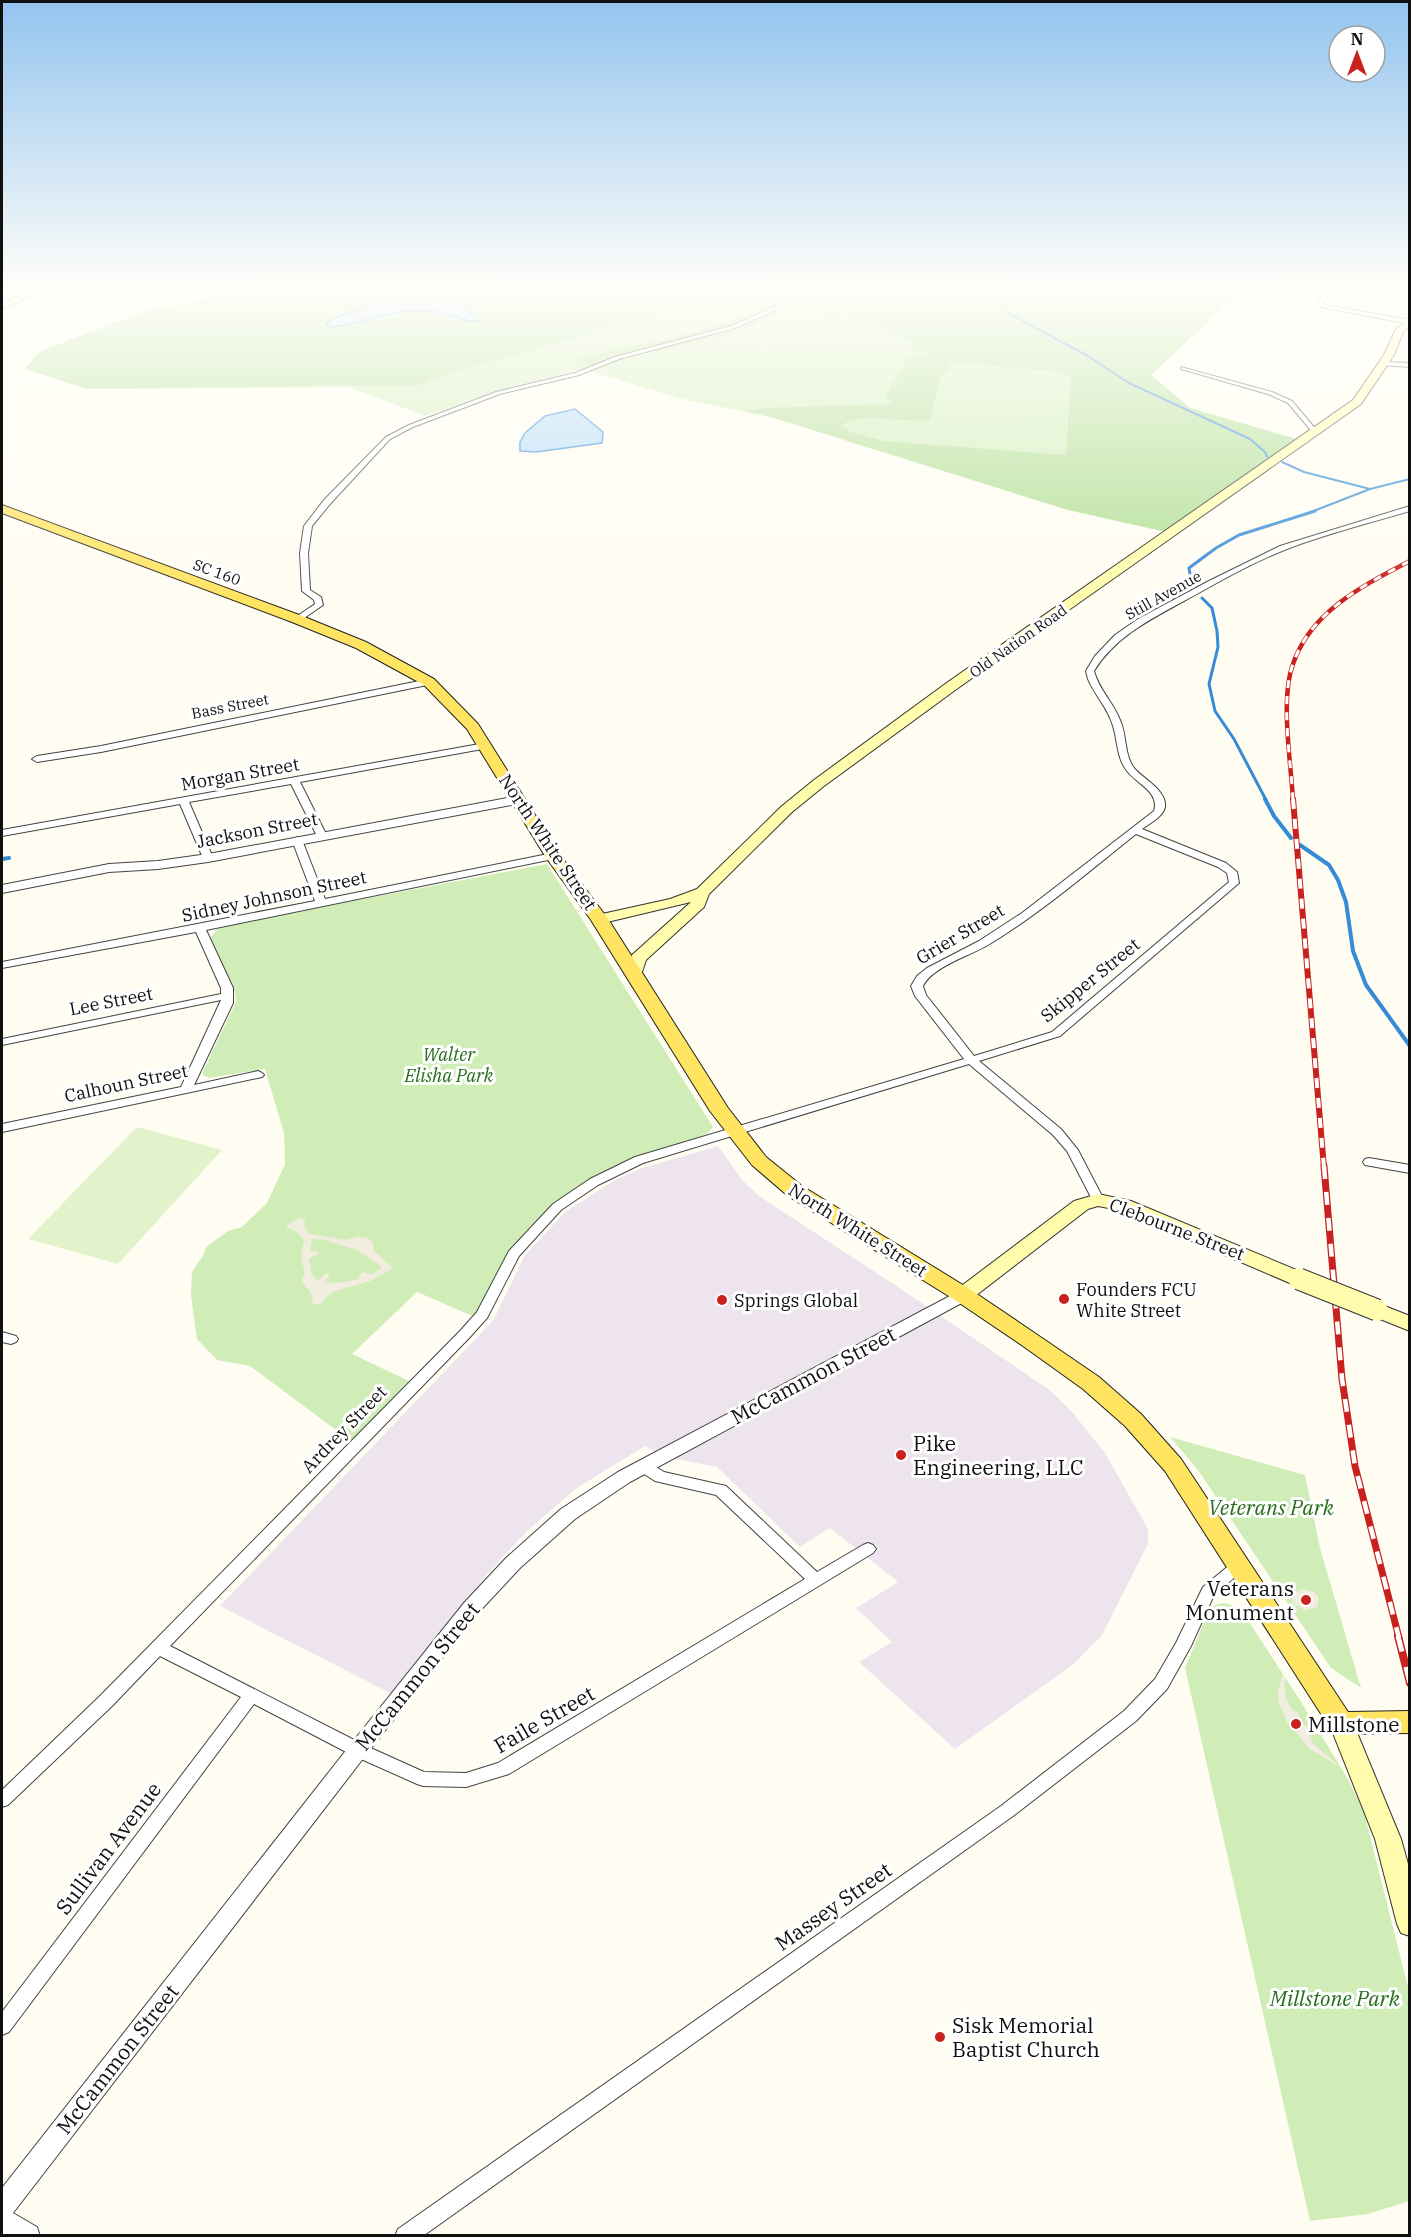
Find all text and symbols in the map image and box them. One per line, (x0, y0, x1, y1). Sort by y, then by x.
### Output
north arrow (1327, 24, 1387, 84)
text: N (1351, 29, 1363, 49)
street label: SC 160 (191, 555, 243, 589)
street label: Still Avenue (1122, 566, 1204, 624)
street label: Old Nation Road (966, 600, 1070, 682)
street label: Bass Street (190, 689, 270, 723)
street label: Morgan Street (179, 752, 301, 796)
street label: North White Street (494, 770, 602, 914)
street label: Jackson Street (194, 807, 320, 853)
street label: Sidney Johnson Street (180, 865, 368, 927)
street label: Grier Street (912, 899, 1008, 969)
street label: Skipper Street (1036, 933, 1144, 1027)
street label: Lee Street (67, 982, 155, 1020)
park label: Walter Elisha Park (404, 1043, 494, 1087)
street label: Calhoun Street (62, 1059, 190, 1107)
street label: North White Street (784, 1178, 932, 1282)
street label: Clebourne Street (1106, 1193, 1248, 1265)
place label: Founders FCU White Street (1076, 1278, 1197, 1322)
place label: Springs Global (734, 1289, 858, 1312)
marker: Founders FCU White Street (1057, 1292, 1071, 1306)
marker: Springs Global (715, 1293, 729, 1307)
street label: McCammon Street (726, 1320, 900, 1430)
street label: Ardrey Street (296, 1380, 392, 1478)
place label: Pike Engineering, LLC (913, 1429, 1084, 1481)
marker: Pike Engineering, LLC (894, 1448, 908, 1462)
park label: Veterans Park (1208, 1493, 1335, 1521)
place label: Veterans Monument (1185, 1574, 1294, 1626)
marker: Veterans Monument (1299, 1593, 1313, 1607)
street label: McCammon Street (348, 1596, 486, 1756)
street label: Faile Street (489, 1679, 599, 1759)
place label: Millstone (1308, 1710, 1400, 1738)
marker: Millstone (1289, 1717, 1303, 1731)
street label: Sullivan Avenue (49, 1776, 167, 1920)
street label: Massey Street (769, 1855, 897, 1957)
street label: McCammon Street (50, 1978, 184, 2140)
park label: Millstone Park (1269, 1984, 1401, 2012)
place label: Sisk Memorial Baptist Church (952, 2011, 1100, 2063)
marker: Sisk Memorial Baptist Church (933, 2030, 947, 2044)

